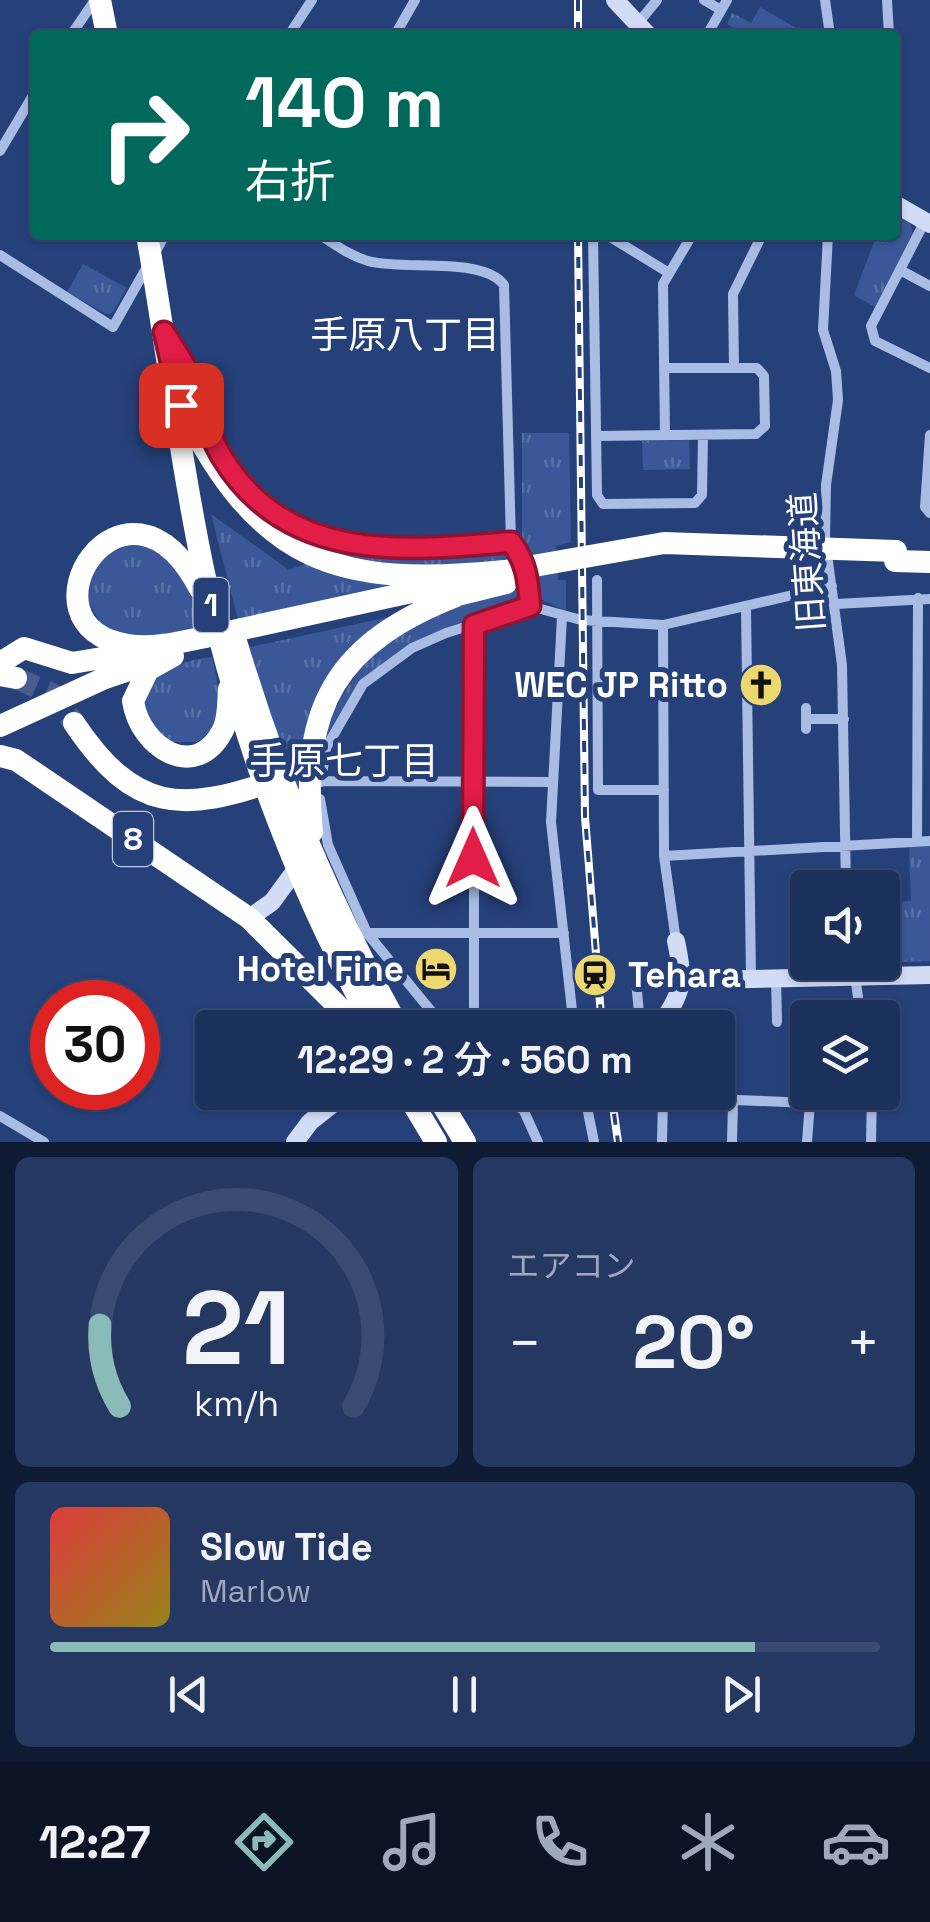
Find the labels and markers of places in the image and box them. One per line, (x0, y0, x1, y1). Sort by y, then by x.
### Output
pin (139, 363, 224, 448)
church icon: WEC JP Ritto (738, 662, 784, 708)
place label: WEC JP Ritto (514, 663, 728, 707)
hotel icon: Hotel Fine (413, 946, 459, 992)
place label: Hotel Fine (237, 947, 404, 991)
station icon: Tehara (572, 952, 618, 998)
place label: Tehara (628, 953, 741, 997)

